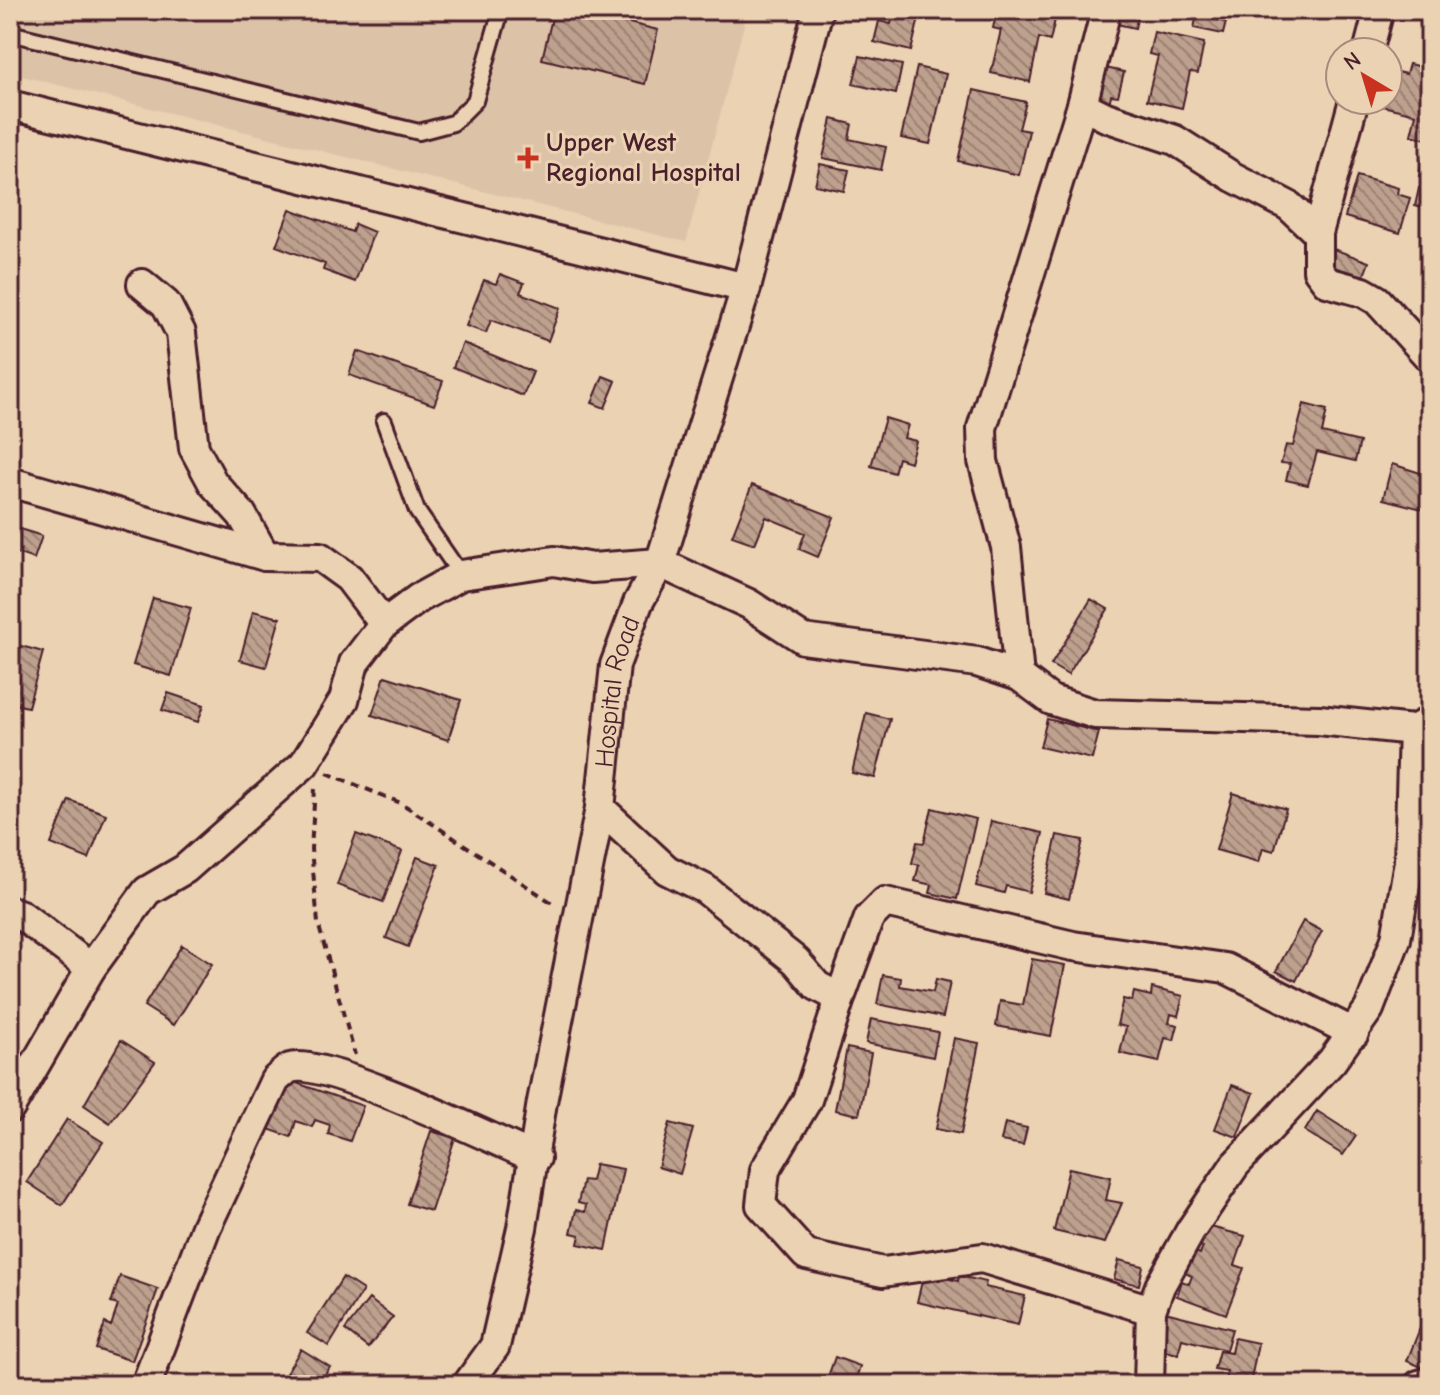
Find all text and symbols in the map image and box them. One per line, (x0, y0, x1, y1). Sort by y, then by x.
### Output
north arrow (1324, 36, 1404, 116)
text: N (1339, 46, 1366, 76)
place label: Upper West Regional Hospital (546, 128, 741, 188)
marker: Upper West Regional Hospital (517, 147, 539, 169)
street label: Hospital Road (589, 612, 647, 769)

